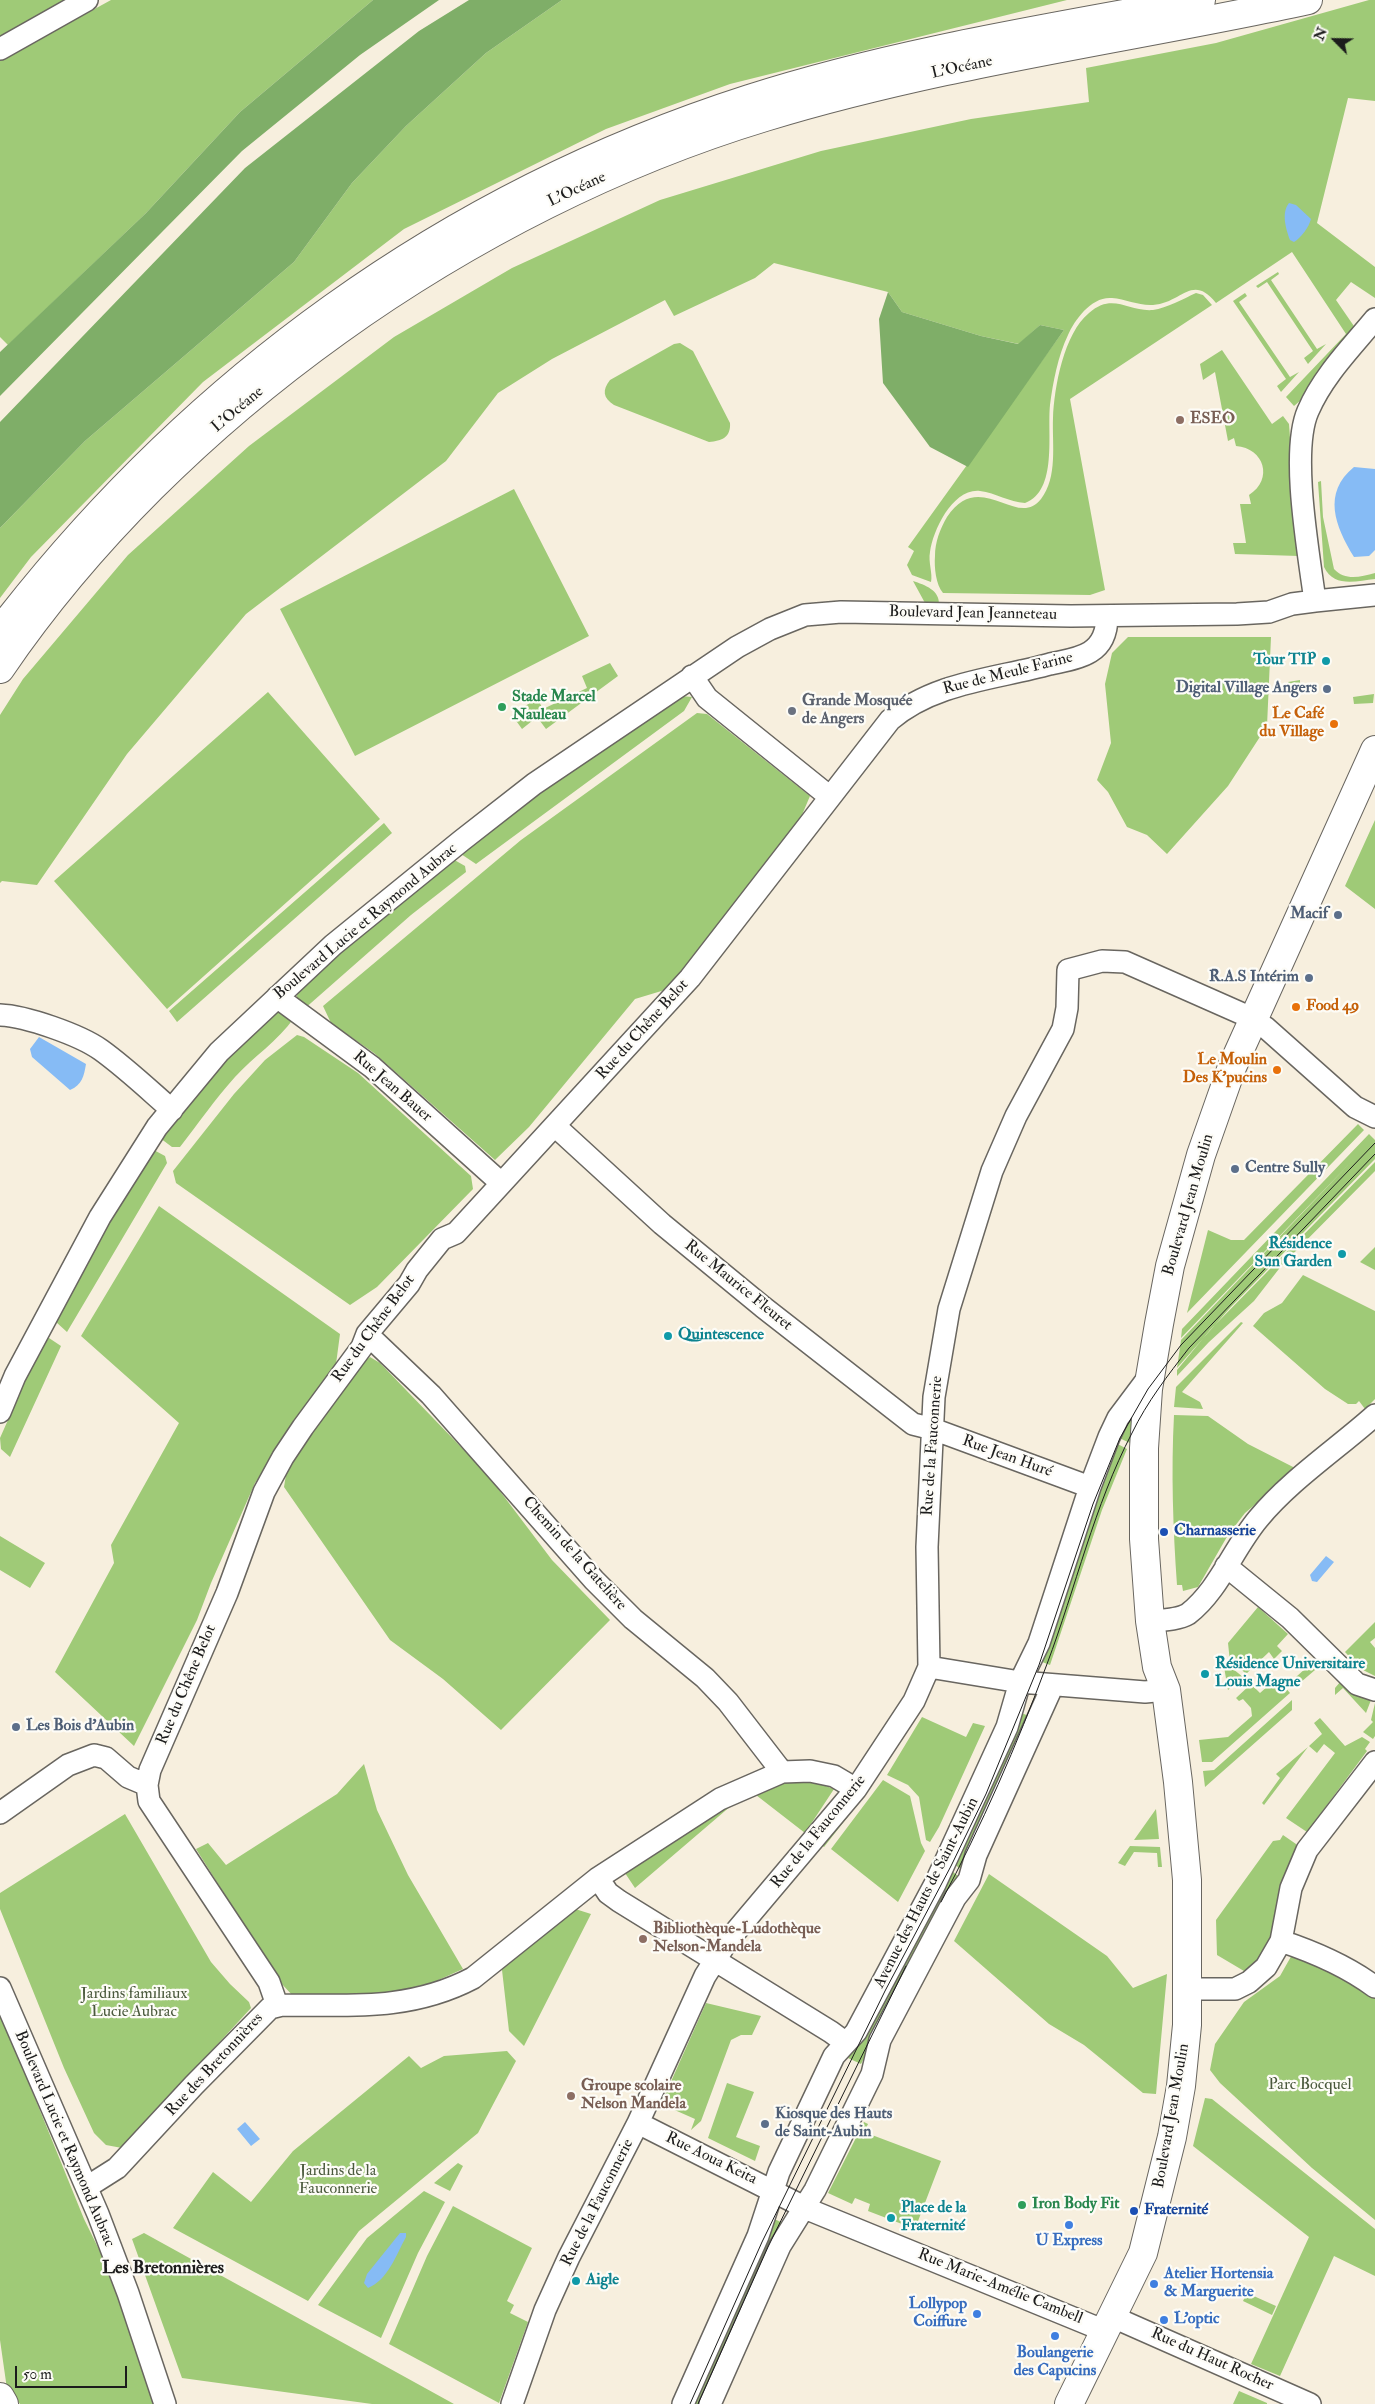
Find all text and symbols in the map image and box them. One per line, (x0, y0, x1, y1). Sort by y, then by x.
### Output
north arrow (1310, 15, 1360, 65)
text: N (1310, 25, 1331, 43)
street label: L’Océane (930, 52, 994, 84)
street label: L’Océane (545, 168, 609, 212)
street label: L’Océane (208, 383, 268, 437)
place label: ESEO (1190, 410, 1235, 430)
marker: ESEO (1174, 414, 1186, 426)
street label: Boulevard Jean Jeanneteau (889, 603, 1057, 625)
street label: Rue de Meule Farine (941, 649, 1075, 699)
place label: Tour TIP (1253, 651, 1316, 671)
marker: Tour TIP (1320, 655, 1332, 667)
place label: Digital Village Angers (1176, 679, 1317, 699)
marker: Digital Village Angers (1321, 683, 1333, 695)
place label: Stade Marcel Nauleau (512, 688, 596, 726)
place label: Grande Mosquée de Angers (802, 692, 912, 730)
marker: Stade Marcel Nauleau (496, 701, 508, 713)
marker: Grande Mosquée de Angers (786, 705, 798, 717)
place label: Le Café du Village (1260, 705, 1324, 743)
marker: Le Café du Village (1328, 718, 1340, 730)
street label: Boulevard Lucie et Raymond Aubrac (271, 840, 461, 1004)
place label: Macif (1290, 905, 1328, 925)
marker: Macif (1332, 909, 1344, 921)
place label: R.A.S Intérim (1209, 968, 1299, 988)
marker: R.A.S Intérim (1303, 972, 1315, 984)
street label: Rue du Chêne Belot (593, 976, 693, 1084)
place label: Food 49 (1306, 997, 1359, 1017)
marker: Food 49 (1290, 1001, 1302, 1013)
street label: Rue Jean Bauer (348, 1047, 436, 1127)
place label: Le Moulin Des K'pucins (1183, 1051, 1267, 1089)
marker: Le Moulin Des K'pucins (1271, 1064, 1283, 1076)
street label: Boulevard Jean Moulin (1160, 1132, 1218, 1278)
place label: Centre Sully (1245, 1159, 1325, 1179)
marker: Centre Sully (1229, 1163, 1241, 1175)
place label: Résidence Sun Garden (1255, 1235, 1332, 1273)
street label: Rue Maurice Fleuret (680, 1237, 796, 1335)
marker: Résidence Sun Garden (1336, 1248, 1348, 1260)
street label: Rue du Chêne Belot (329, 1271, 419, 1387)
place label: Quintescence (678, 1326, 764, 1346)
marker: Quintescence (662, 1330, 674, 1342)
street label: Rue de la Fauconnerie (919, 1375, 947, 1517)
street label: Rue Jean Huré (959, 1432, 1055, 1482)
street label: Chemin de la Gatelière (518, 1493, 630, 1615)
place label: Charnasserie (1174, 1522, 1256, 1542)
marker: Charnasserie (1158, 1526, 1170, 1538)
street label: Rue du Chêne Belot (153, 1622, 221, 1748)
place label: Résidence Universitaire Louis Magne (1215, 1655, 1365, 1693)
marker: Résidence Universitaire Louis Magne (1199, 1668, 1211, 1680)
place label: Les Bois d’Aubin (26, 1717, 134, 1737)
marker: Les Bois d’Aubin (10, 1721, 22, 1733)
street label: Rue de la Fauconnerie (767, 1771, 871, 1893)
street label: Avenue des Hauts de Saint-Aubin (870, 1794, 984, 1992)
place label: Bibliothèque-Ludothèque Nelson-Mandela (653, 1920, 821, 1958)
marker: Bibliothèque-Ludothèque Nelson-Mandela (637, 1933, 649, 1945)
park label: Jardins familiaux Lucie Aubrac (81, 1985, 187, 2023)
street label: Rue des Bretonnières (162, 2009, 268, 2121)
street label: Boulevard Lucie et Raymond Aubrac (10, 2028, 118, 2250)
street label: Boulevard Jean Moulin (1150, 2042, 1194, 2190)
park label: Parc Bocquel (1268, 2076, 1352, 2096)
place label: Groupe scolaire Nelson Mandela (581, 2077, 686, 2115)
marker: Groupe scolaire Nelson Mandela (565, 2090, 577, 2102)
place label: Kiosque des Hauts de Saint-Aubin (775, 2105, 892, 2143)
marker: Kiosque des Hauts de Saint-Aubin (759, 2118, 771, 2130)
street label: Rue Aoua Keita (662, 2129, 760, 2189)
street label: Rue de la Fauconnerie (558, 2136, 638, 2270)
park label: Jardins de la Fauconnerie (299, 2162, 377, 2200)
place label: Iron Body Fit (1032, 2195, 1119, 2215)
place label: Place de la Fraternité (901, 2199, 966, 2237)
marker: Iron Body Fit (1016, 2199, 1028, 2211)
place label: Fraternité (1144, 2201, 1208, 2221)
marker: Fraternité (1128, 2205, 1140, 2217)
marker: Place de la Fraternité (885, 2212, 897, 2224)
marker: U Express (1063, 2219, 1075, 2231)
place label: U Express (1036, 2232, 1102, 2252)
street label: Rue Marie-Amélie Cambell (915, 2245, 1085, 2329)
district label: Les Bretonnières (102, 2258, 224, 2280)
place label: Atelier Hortensia & Marguerite (1164, 2265, 1273, 2303)
place label: Aigle (586, 2271, 619, 2291)
marker: Aigle (570, 2275, 582, 2287)
marker: Atelier Hortensia & Marguerite (1148, 2278, 1160, 2290)
place label: Lollypop Coiffure (909, 2295, 967, 2333)
marker: Lollypop Coiffure (971, 2308, 983, 2320)
place label: L’optic (1174, 2310, 1219, 2330)
marker: L’optic (1158, 2314, 1170, 2326)
street label: Rue du Haut Rocher (1148, 2324, 1276, 2396)
marker: Boulangerie des Capucins (1049, 2330, 1061, 2342)
place label: Boulangerie des Capucins (1014, 2344, 1096, 2382)
scale bar (18, 2356, 130, 2388)
text: 50 m (23, 2365, 52, 2384)

